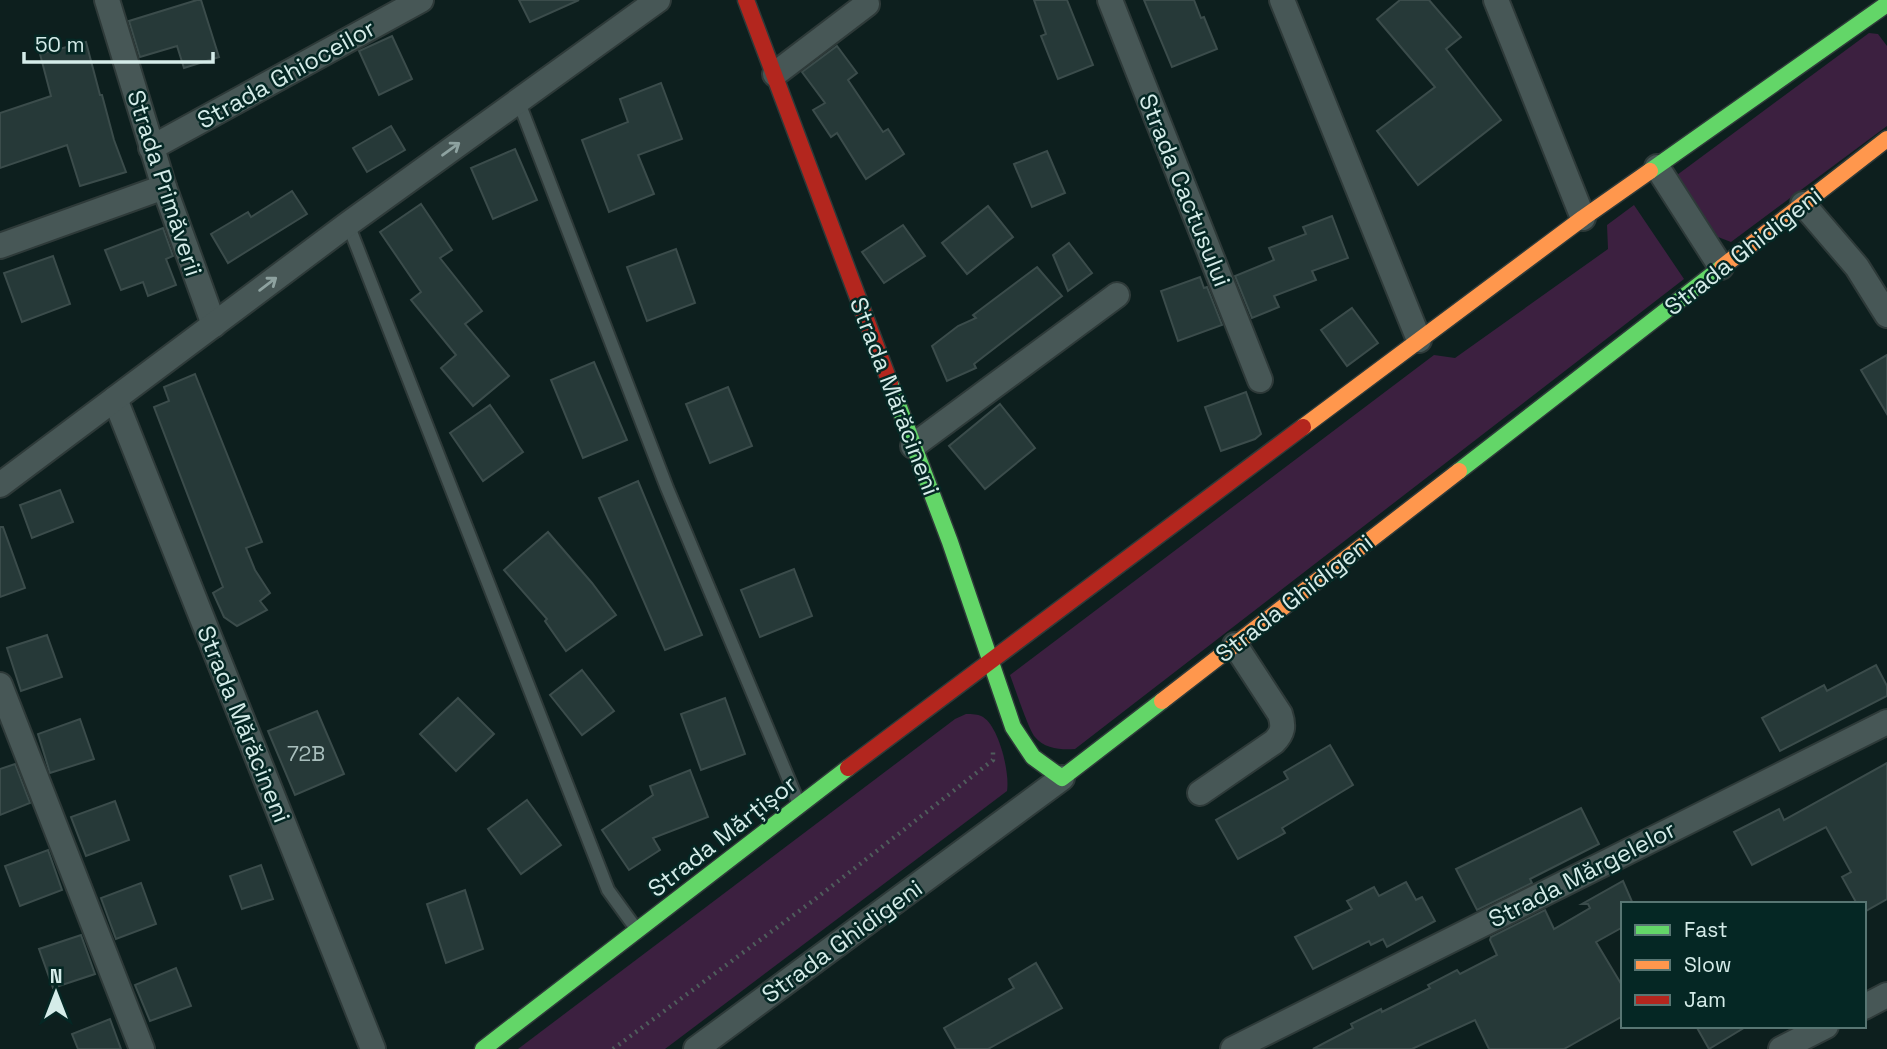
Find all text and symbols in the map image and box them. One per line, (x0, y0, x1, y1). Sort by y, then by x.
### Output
street label: Strada Ghioceilor (192, 12, 380, 136)
scale bar (24, 21, 214, 65)
text: 50 m (35, 31, 85, 58)
street label: Strada Primăverii (120, 86, 210, 280)
street label: Strada Cactusului (1132, 89, 1238, 291)
one-way arrow (441, 142, 460, 156)
street label: Strada Ghidigeni (1658, 180, 1828, 322)
one-way arrow (258, 277, 277, 291)
street label: Strada Mărăcineni (843, 293, 947, 499)
street label: Strada Ghidigeni (1209, 527, 1379, 669)
street label: Strada Mărăcineni (190, 621, 298, 827)
house number: 72B (287, 740, 325, 767)
street label: Strada Mărțișor (641, 768, 803, 904)
street label: Strada Mărgelelor (1483, 813, 1681, 935)
street label: Strada Ghidigeni (756, 872, 928, 1010)
legend (1621, 902, 1866, 1028)
text: Fast (1684, 916, 1728, 943)
text: Slow (1684, 951, 1732, 978)
north arrow (21, 958, 91, 1028)
text: N (50, 964, 62, 989)
text: Jam (1684, 986, 1726, 1013)

